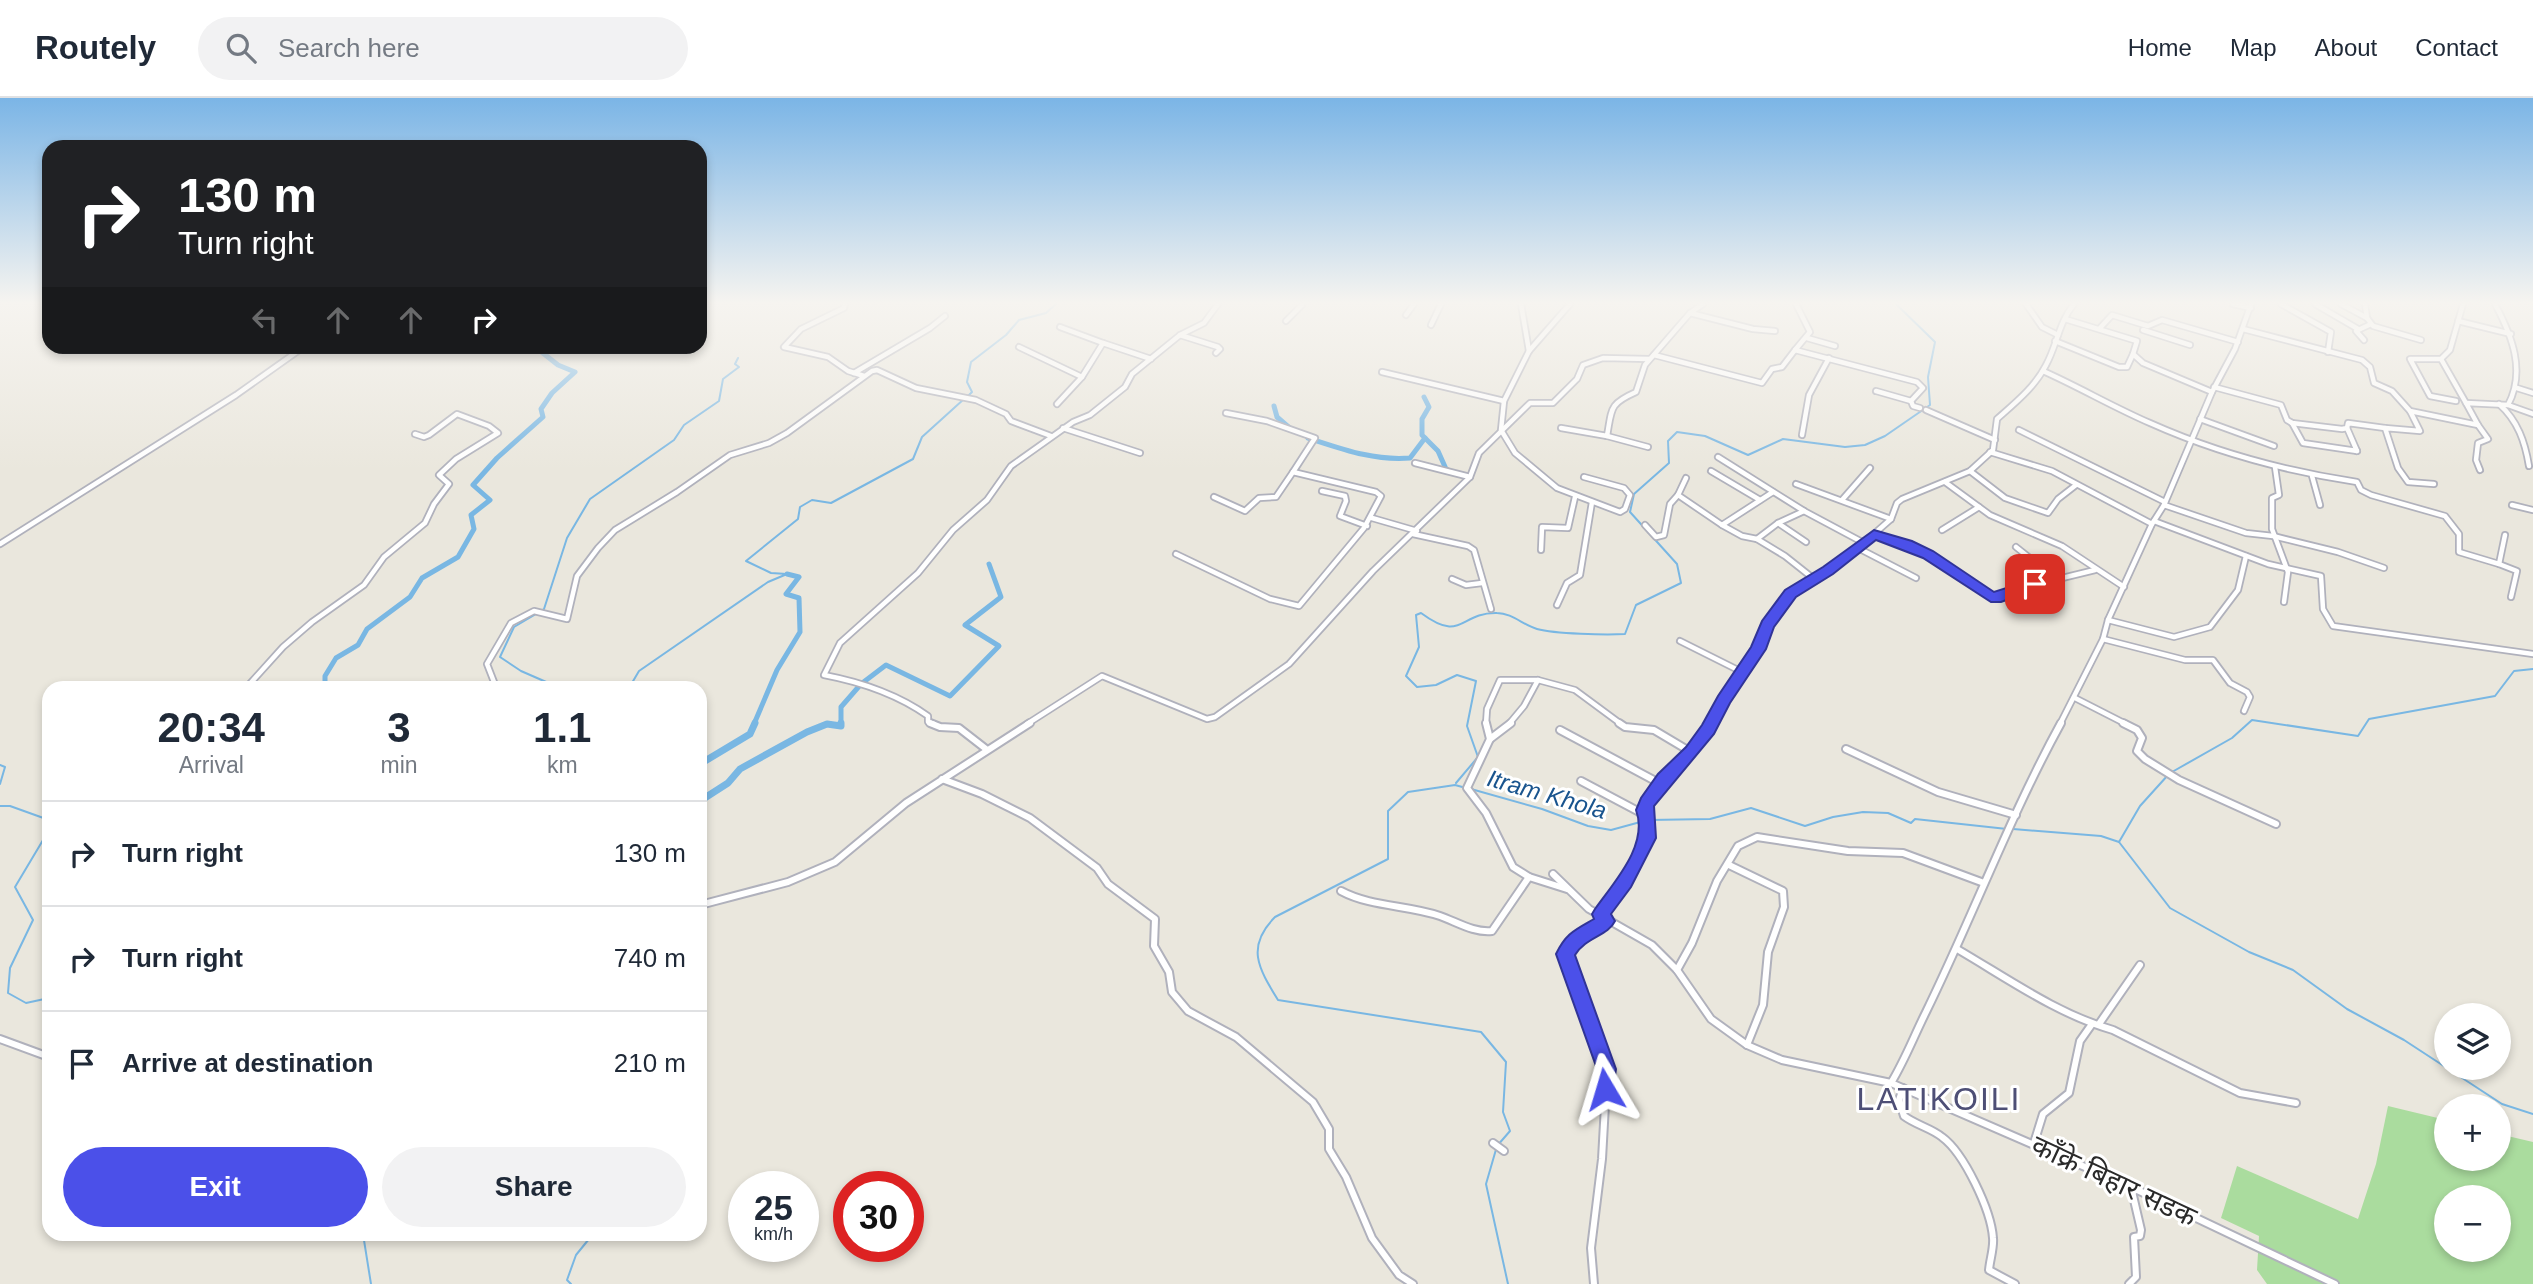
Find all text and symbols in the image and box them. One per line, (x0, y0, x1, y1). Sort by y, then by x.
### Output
search box (198, 17, 688, 80)
text: Routely (35, 29, 156, 66)
icon: search (222, 29, 260, 67)
text: Search here (278, 33, 420, 63)
text: Home (2128, 34, 2192, 61)
text: Map (2230, 34, 2277, 61)
text: About (2315, 34, 2377, 61)
text: Contact (2415, 34, 2498, 61)
icon: right (63, 168, 154, 259)
text: 130 m (178, 168, 317, 222)
text: Turn right (178, 225, 314, 261)
icon: left (246, 301, 284, 339)
icon: ahead (319, 301, 357, 339)
icon: ahead (392, 301, 430, 339)
icon: right (465, 301, 503, 339)
pin (2005, 554, 2065, 614)
icon: arrive (2016, 565, 2054, 603)
text: 20:34 (158, 704, 265, 751)
text: 3 (387, 704, 411, 751)
text: 1.1 (533, 704, 591, 751)
text: Arrival (179, 752, 244, 778)
text: min (380, 752, 418, 778)
text: km (547, 752, 578, 778)
water label: Itram Khola (1484, 764, 1610, 824)
icon: right (63, 835, 101, 873)
text: Turn right (122, 838, 243, 868)
text: 130 m (614, 838, 686, 868)
icon: right (63, 940, 101, 978)
text: Turn right (122, 943, 243, 973)
text: 740 m (614, 943, 686, 973)
map controls (2434, 1003, 2511, 1262)
button: layers (2434, 1003, 2511, 1080)
icon: arrive (63, 1045, 101, 1083)
text: Arrive at destination (122, 1048, 373, 1078)
text: 210 m (614, 1048, 686, 1078)
position arrow (1568, 1052, 1642, 1126)
district label: LATIKOILI (1856, 1081, 2022, 1117)
button: + (2434, 1094, 2511, 1171)
street label: काँक्रे बिहार सडक (2027, 1128, 2202, 1233)
button: Exit (63, 1147, 368, 1227)
button: Share (382, 1147, 686, 1227)
speed limit sign: 30 (833, 1171, 924, 1262)
button: − (2434, 1185, 2511, 1262)
text: 25 (754, 1188, 793, 1227)
text: km/h (754, 1224, 793, 1244)

